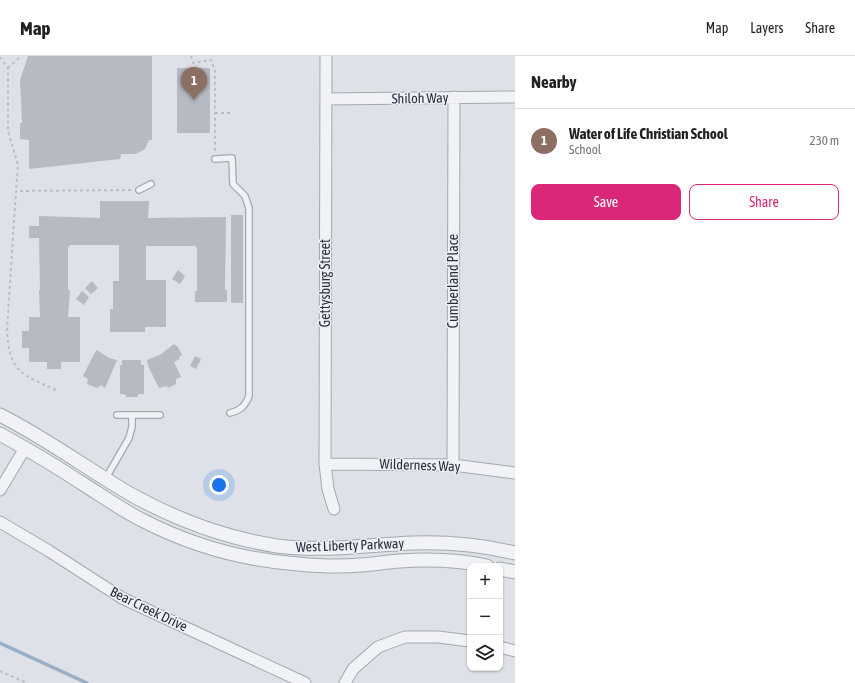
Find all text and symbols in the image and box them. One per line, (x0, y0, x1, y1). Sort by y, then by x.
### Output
text: Map (20, 17, 51, 39)
text: Map (706, 20, 728, 36)
text: Layers (750, 20, 783, 36)
text: Share (805, 20, 835, 36)
pin: 1 (181, 67, 207, 100)
text: Nearby (531, 72, 577, 92)
street label: Shiloh Way (391, 90, 449, 106)
text: Water of Life Christian School (569, 125, 728, 142)
text: 1 (541, 133, 547, 148)
text: 230 m (810, 133, 839, 148)
text: School (569, 142, 601, 157)
button: Save (531, 184, 681, 220)
button: Share (689, 184, 839, 220)
street label: Cumberland Place (445, 234, 461, 328)
street label: Gettysburg Street (317, 239, 333, 327)
street label: Wilderness Way (379, 456, 461, 474)
your location (209, 475, 229, 495)
street label: West Liberty Parkway (296, 535, 405, 555)
map controls (467, 563, 503, 671)
button: + (467, 563, 503, 599)
street label: Bear Creek Drive (108, 583, 190, 635)
button: − (467, 599, 503, 635)
button: layers (467, 635, 503, 671)

